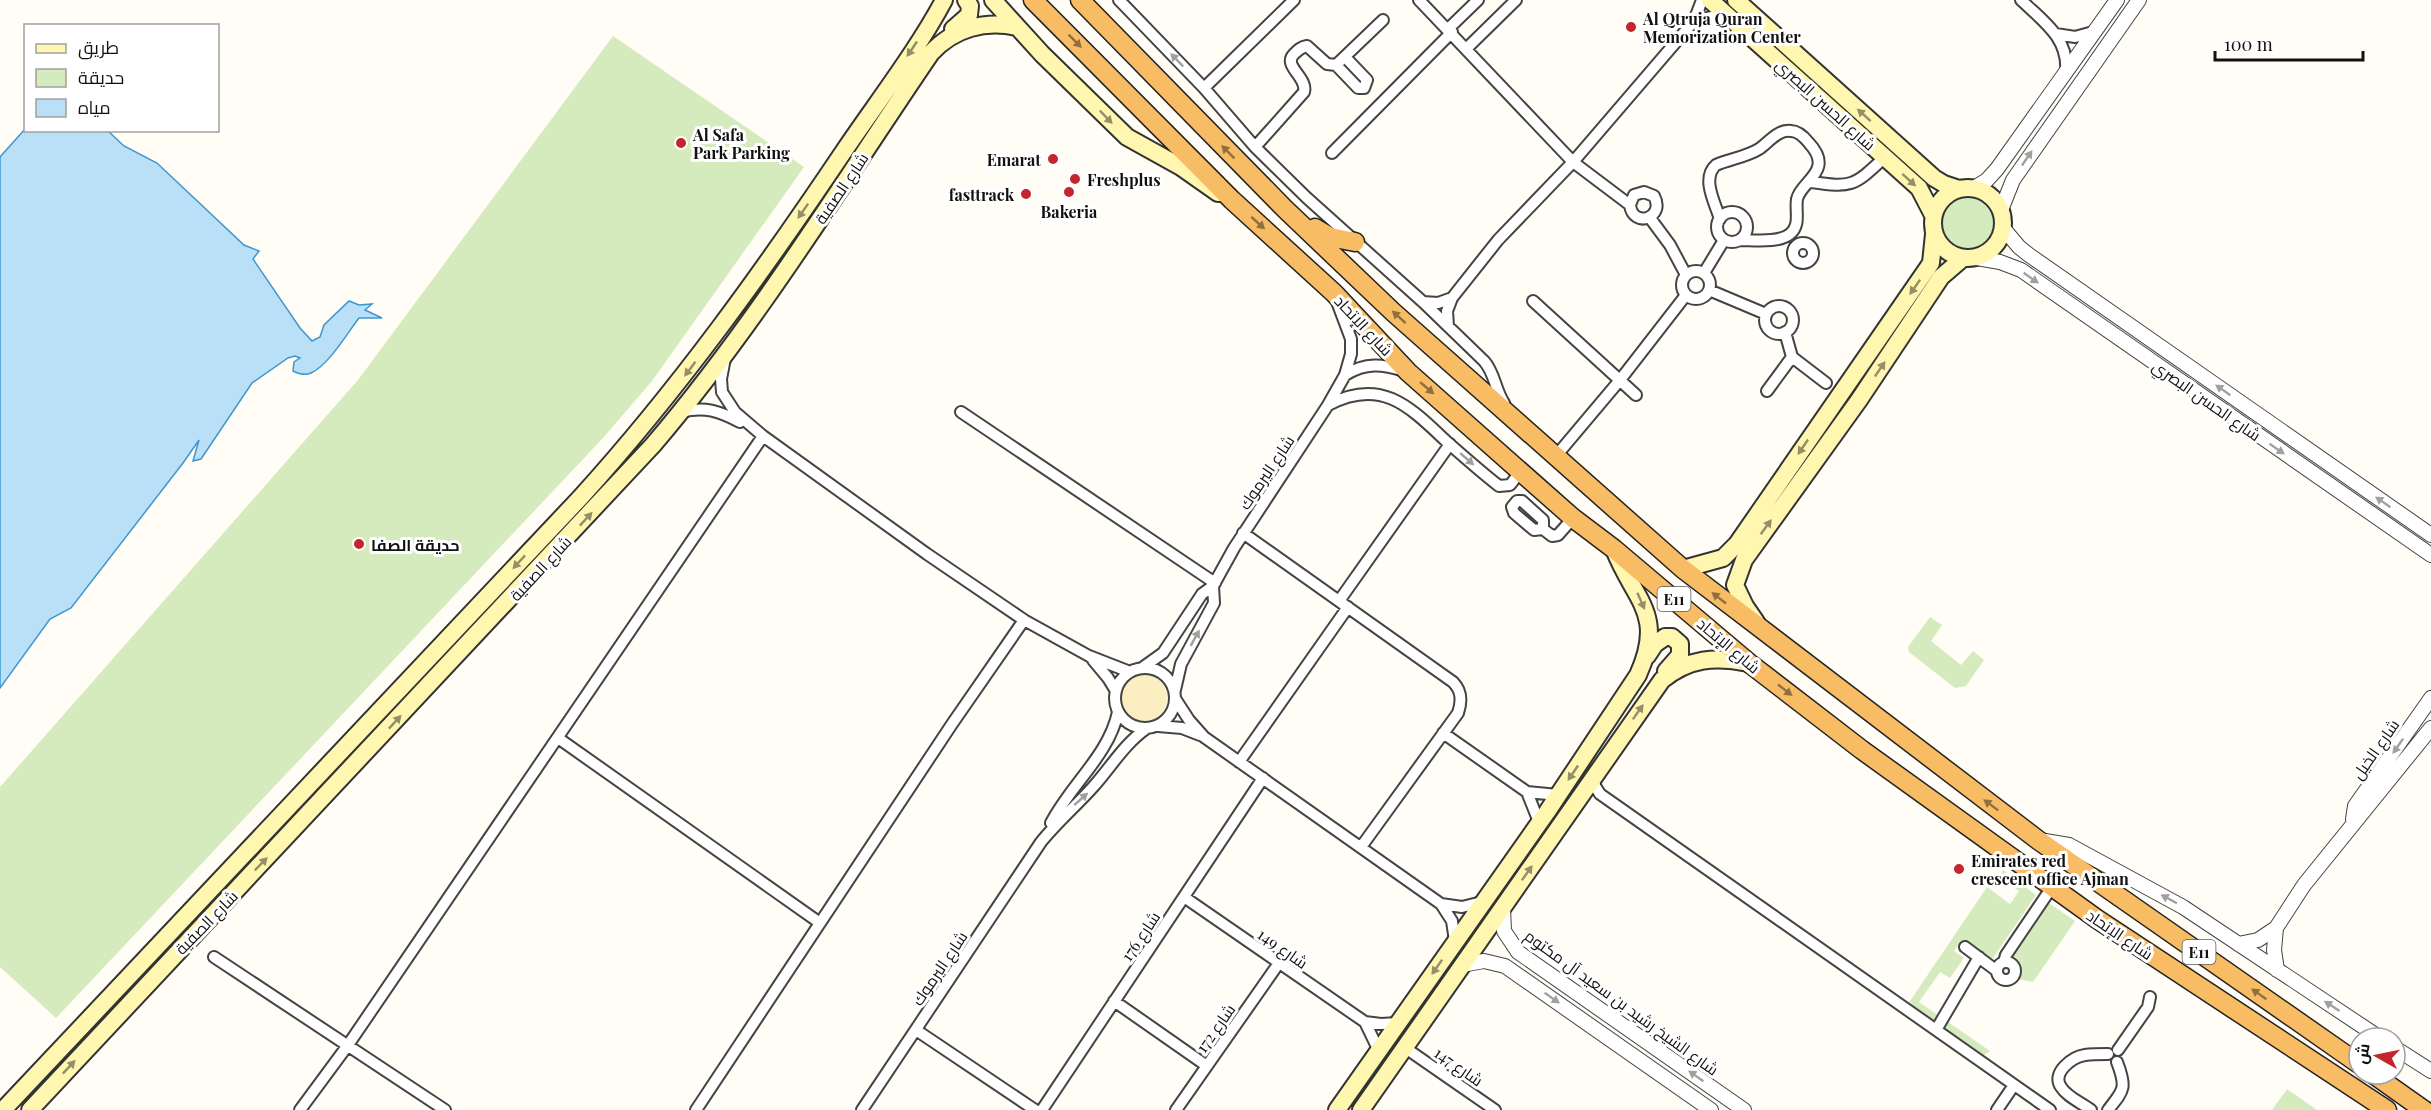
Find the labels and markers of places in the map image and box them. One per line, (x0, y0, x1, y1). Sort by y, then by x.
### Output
place label: Al Qtruja Quran Memorization Center (1642, 8, 1801, 47)
marker: Al Qtruja Quran Memorization Center (1624, 20, 1638, 34)
place label: Al Safa Park Parking (692, 124, 790, 163)
marker: Al Safa Park Parking (674, 136, 688, 150)
place label: Emarat (987, 149, 1041, 170)
marker: Emarat (1046, 152, 1060, 166)
place label: Freshplus (1087, 169, 1161, 190)
marker: Freshplus (1068, 172, 1082, 186)
place label: fasttrack (949, 184, 1015, 205)
marker: Bakeria (1062, 185, 1076, 199)
marker: fasttrack (1019, 187, 1033, 201)
place label: Bakeria (1041, 201, 1098, 222)
place label: حديقة الصفا (371, 534, 459, 555)
marker: حديقة الصفا (352, 537, 366, 551)
place label: Emirates red crescent office Ajman (1971, 850, 2129, 889)
marker: Emirates red crescent office Ajman (1952, 862, 1966, 876)

